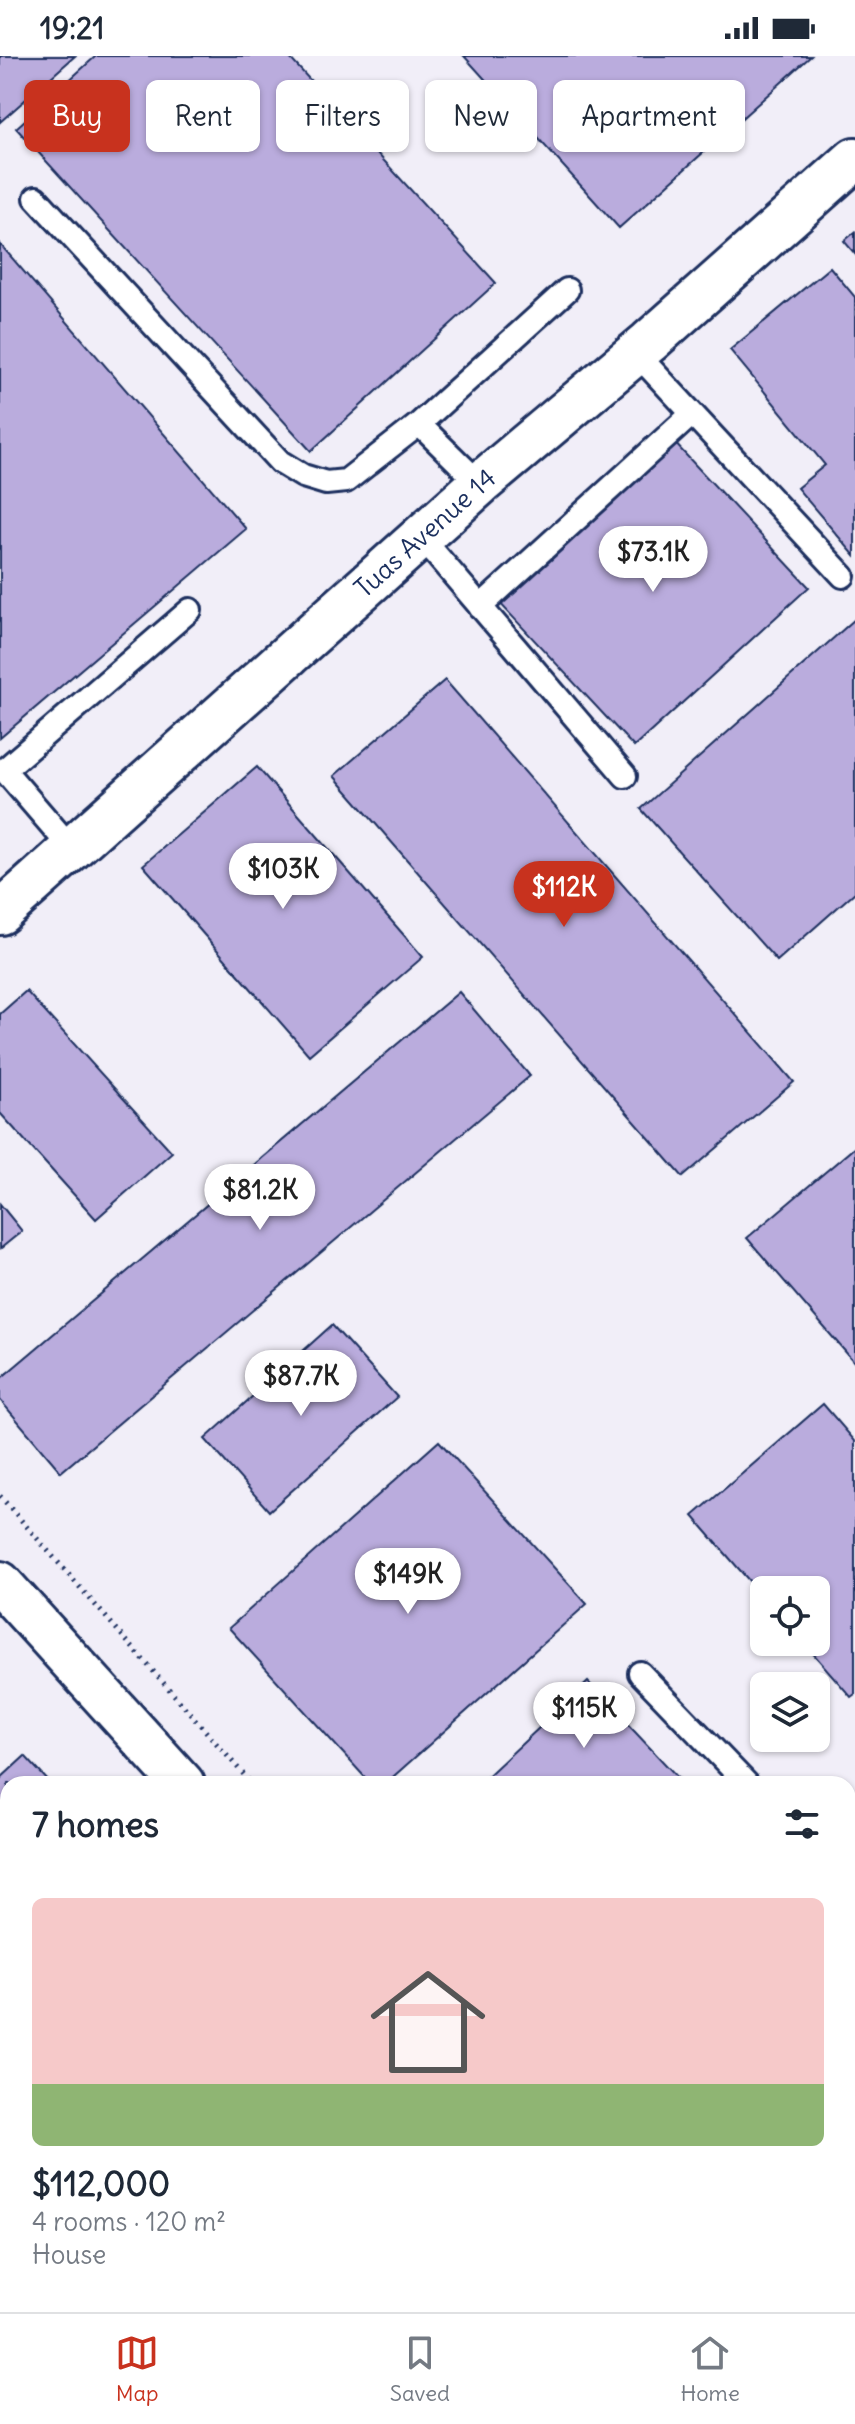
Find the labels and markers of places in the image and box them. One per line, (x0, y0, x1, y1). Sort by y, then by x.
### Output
pin: $73.1K (588, 526, 718, 594)
pin: $103K (227, 843, 339, 911)
pin: $112K (508, 861, 620, 929)
pin: $81.2K (195, 1164, 325, 1232)
pin: $87.7K (236, 1350, 366, 1418)
pin: $149K (352, 1548, 464, 1616)
pin: $115K (528, 1682, 640, 1750)

